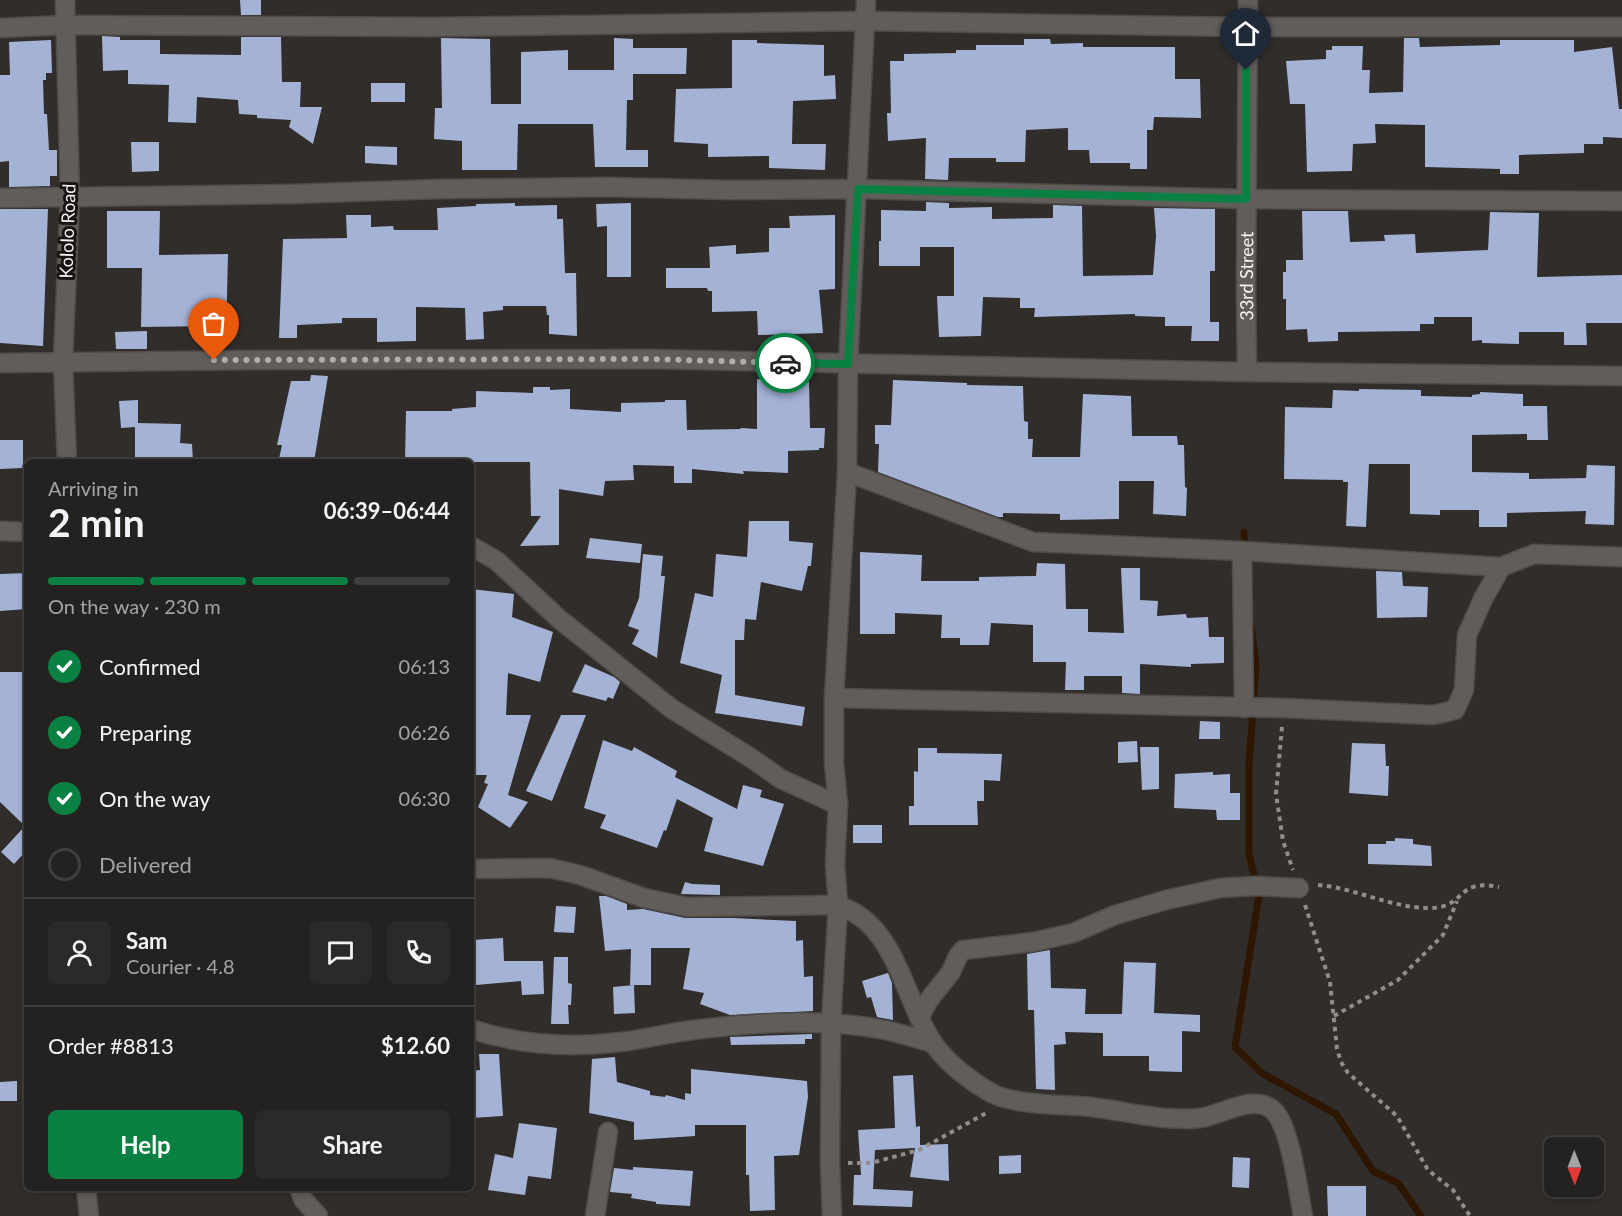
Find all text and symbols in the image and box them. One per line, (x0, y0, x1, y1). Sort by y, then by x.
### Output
pin (1220, 8, 1271, 70)
icon: home (1229, 17, 1262, 50)
street label: Kololo Road (54, 183, 80, 279)
street label: 33rd Street (1235, 231, 1257, 321)
pin (188, 298, 239, 360)
icon: bag (197, 307, 230, 340)
courier (755, 333, 815, 393)
icon: car (769, 347, 802, 380)
text: Arriving in (48, 476, 139, 500)
text: 06:39–06:44 (324, 497, 450, 524)
text: 2 min (48, 499, 145, 545)
text: On the way · 230 m (48, 594, 221, 618)
icon: check (48, 650, 81, 683)
text: Confirmed (99, 653, 201, 680)
text: 06:13 (399, 654, 450, 678)
icon: check (48, 716, 81, 749)
text: Preparing (99, 719, 191, 746)
text: 06:26 (399, 720, 450, 744)
icon: check (48, 782, 81, 815)
text: On the way (99, 785, 210, 812)
text: 06:30 (399, 786, 450, 810)
text: Delivered (99, 851, 192, 878)
button: person (48, 921, 111, 984)
button: chat (309, 921, 372, 984)
button: phone (387, 921, 450, 984)
text: Sam (126, 927, 168, 954)
text: Courier · 4.8 (126, 954, 235, 978)
text: Order #8813 (48, 1032, 174, 1059)
text: $12.60 (381, 1032, 450, 1059)
button: Help (48, 1110, 243, 1179)
button: Share (255, 1110, 450, 1179)
north arrow (1544, 1137, 1604, 1197)
map controls (1544, 1137, 1604, 1197)

